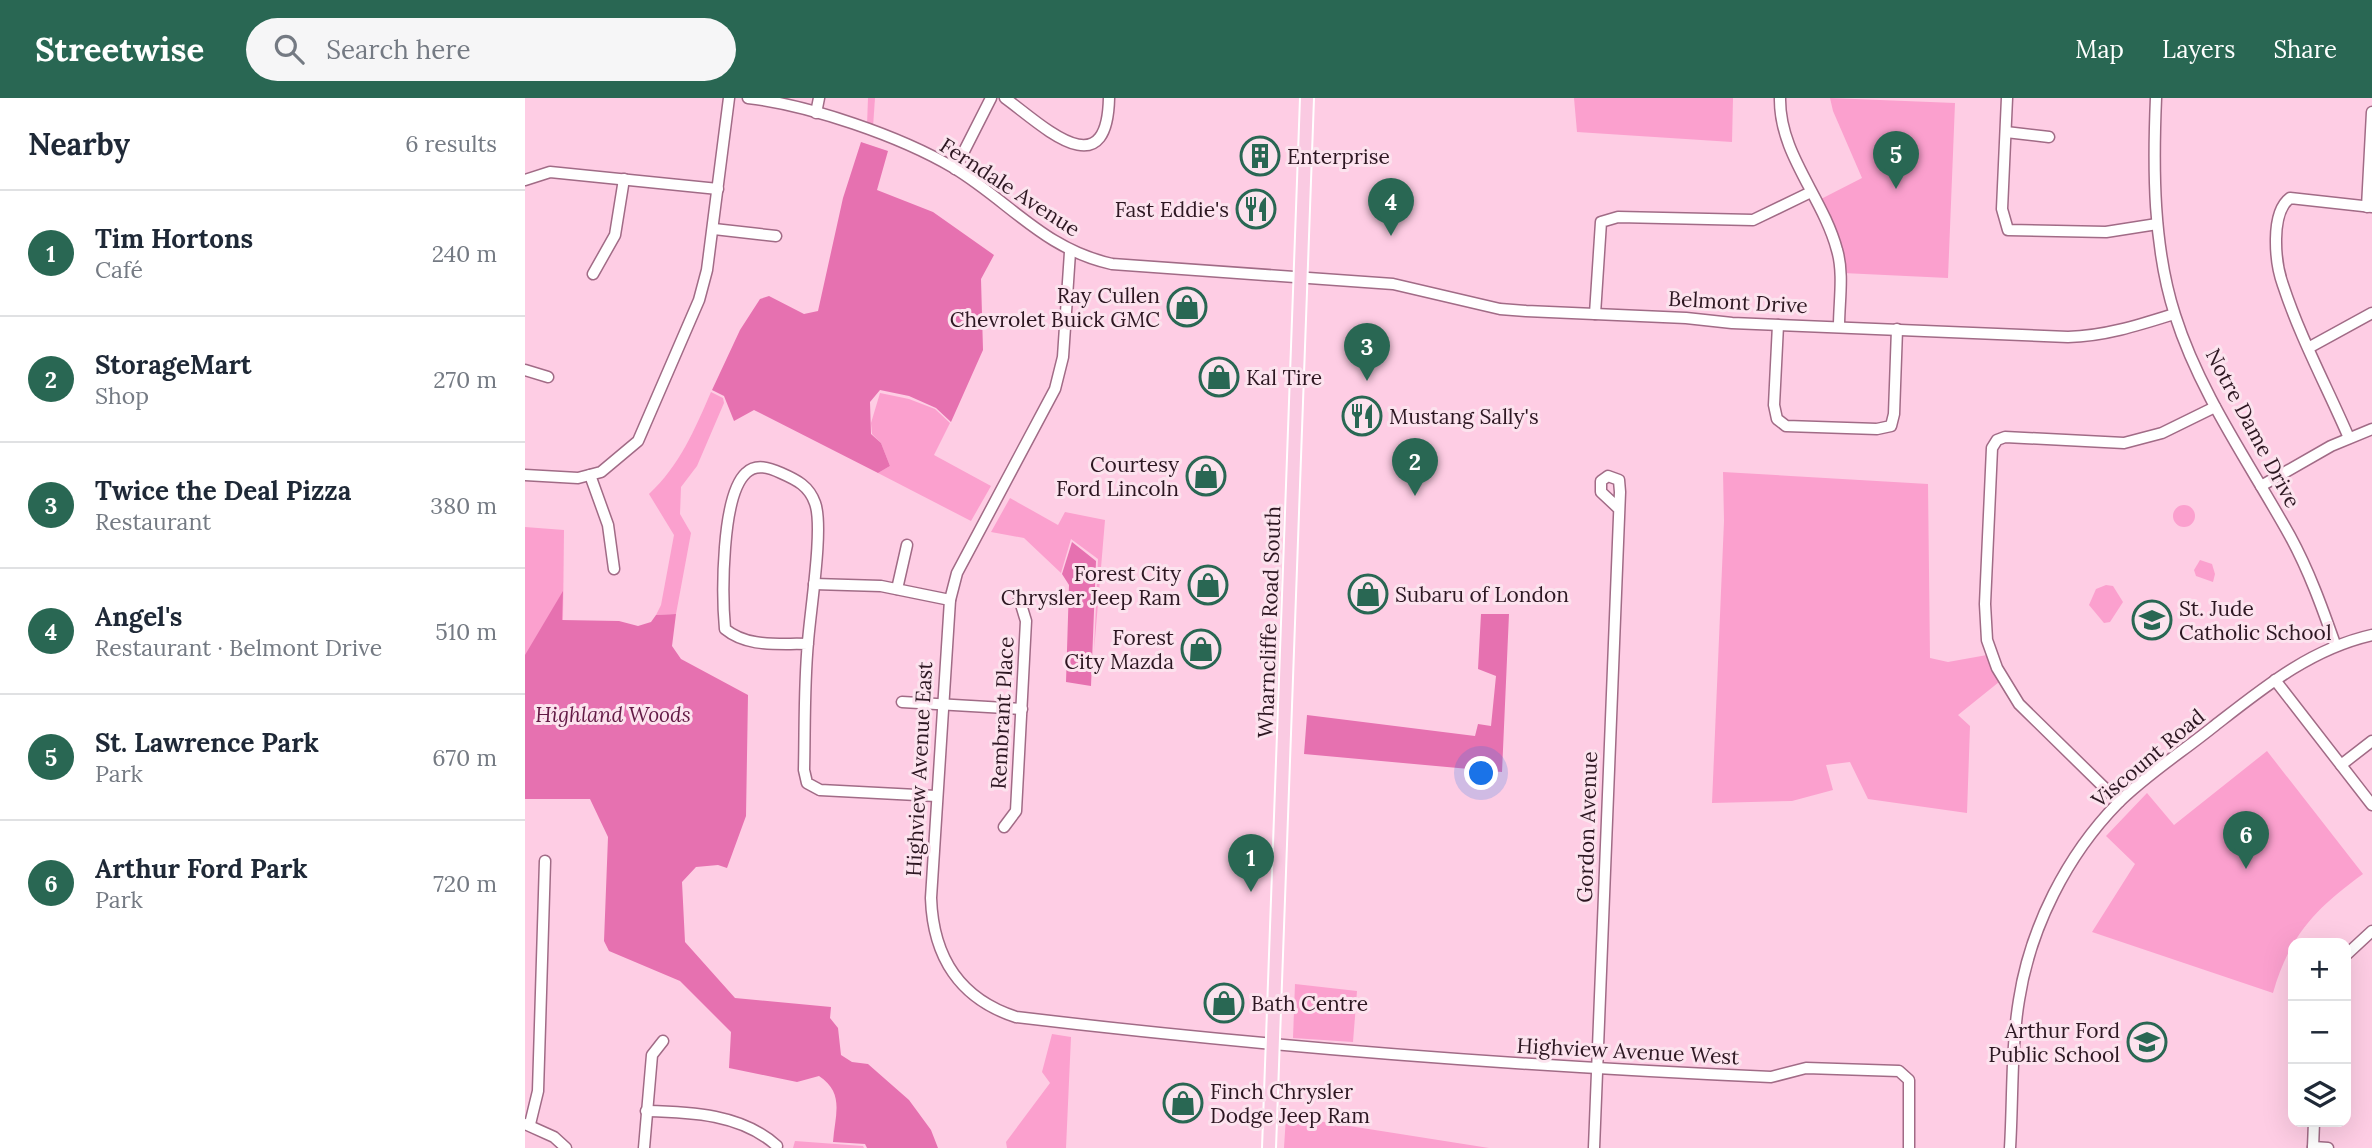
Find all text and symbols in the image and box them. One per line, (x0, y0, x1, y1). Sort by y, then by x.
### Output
search box (246, 18, 736, 81)
text: Streetwise (35, 28, 204, 70)
icon: search (270, 30, 308, 68)
text: Search here (326, 33, 471, 66)
text: Map (2075, 34, 2124, 65)
text: Layers (2162, 34, 2235, 65)
text: Share (2273, 34, 2337, 65)
text: Nearby (28, 125, 130, 163)
text: 6 results (405, 129, 497, 158)
pin: 5 (1873, 131, 1919, 189)
street label: Ferndale Avenue (935, 132, 1085, 242)
building icon: Enterprise (1239, 135, 1281, 177)
place label: Enterprise (1287, 143, 1390, 170)
pin: 4 (1368, 178, 1414, 236)
restaurant icon: Fast Eddie's (1235, 188, 1277, 230)
place label: Fast Eddie's (1115, 196, 1229, 223)
text: Tim Hortons (95, 222, 253, 255)
text: 1 (46, 239, 56, 268)
text: 240 m (432, 239, 497, 268)
text: Café (95, 255, 143, 284)
place label: Ray Cullen Chevrolet Buick GMC (950, 282, 1160, 333)
street label: Belmont Drive (1667, 285, 1809, 319)
shop icon: Ray Cullen Chevrolet Buick GMC (1166, 286, 1208, 328)
pin: 3 (1344, 323, 1390, 381)
street label: Notre Dame Drive (2200, 344, 2306, 512)
text: StorageMart (95, 348, 252, 381)
shop icon: Kal Tire (1198, 356, 1240, 398)
place label: Kal Tire (1246, 364, 1322, 391)
text: 2 (45, 365, 57, 394)
text: 270 m (433, 365, 497, 394)
text: Shop (95, 381, 149, 410)
restaurant icon: Mustang Sally's (1341, 395, 1383, 437)
place label: Mustang Sally's (1389, 403, 1539, 430)
pin: 2 (1392, 438, 1438, 496)
place label: Courtesy Ford Lincoln (1056, 451, 1179, 502)
shop icon: Courtesy Ford Lincoln (1185, 455, 1227, 497)
text: Twice the Deal Pizza (95, 474, 351, 507)
text: 3 (45, 491, 57, 520)
text: 380 m (430, 491, 497, 520)
street label: Wharncliffe Road South (1251, 505, 1287, 739)
text: Restaurant (95, 507, 211, 536)
place label: Forest City Chrysler Jeep Ram (1001, 560, 1181, 611)
shop icon: Forest City Chrysler Jeep Ram (1187, 564, 1229, 606)
shop icon: Subaru of London (1347, 573, 1389, 615)
place label: Subaru of London (1395, 581, 1569, 608)
place label: St. Jude Catholic School (2179, 595, 2332, 646)
school or university icon: St. Jude Catholic School (2131, 599, 2173, 641)
text: Angel's (95, 600, 182, 633)
text: 4 (45, 617, 57, 646)
text: 510 m (435, 617, 497, 646)
place label: Forest City Mazda (1064, 624, 1175, 675)
shop icon: Forest City Mazda (1180, 628, 1222, 670)
text: Restaurant · Belmont Drive (95, 633, 382, 662)
street label: Rembrant Place (985, 636, 1019, 790)
street label: Highview Avenue East (900, 660, 938, 877)
park label: Highland Woods (535, 701, 691, 728)
street label: Viscount Road (2085, 703, 2210, 814)
text: St. Lawrence Park (95, 726, 319, 759)
text: 5 (45, 743, 57, 772)
text: 670 m (432, 743, 497, 772)
street label: Gordon Avenue (1571, 751, 1603, 903)
your location (1464, 756, 1498, 790)
text: Park (95, 759, 143, 788)
pin: 6 (2223, 811, 2269, 869)
pin: 1 (1228, 834, 1274, 892)
text: Arthur Ford Park (95, 852, 308, 885)
text: 6 (44, 869, 58, 898)
text: 720 m (433, 869, 497, 898)
text: Park (95, 885, 143, 914)
map controls (2288, 938, 2351, 1127)
button: + (2288, 938, 2351, 1001)
shop icon: Bath Centre (1203, 982, 1245, 1024)
place label: Bath Centre (1251, 990, 1368, 1017)
button: − (2288, 1001, 2351, 1064)
place label: Arthur Ford Public School (1988, 1017, 2120, 1068)
school or university icon: Arthur Ford Public School (2126, 1021, 2168, 1063)
street label: Highview Avenue West (1516, 1032, 1741, 1070)
button: layers (2288, 1064, 2351, 1127)
place label: Finch Chrysler Dodge Jeep Ram (1210, 1078, 1370, 1129)
shop icon: Finch Chrysler Dodge Jeep Ram (1162, 1082, 1204, 1124)

